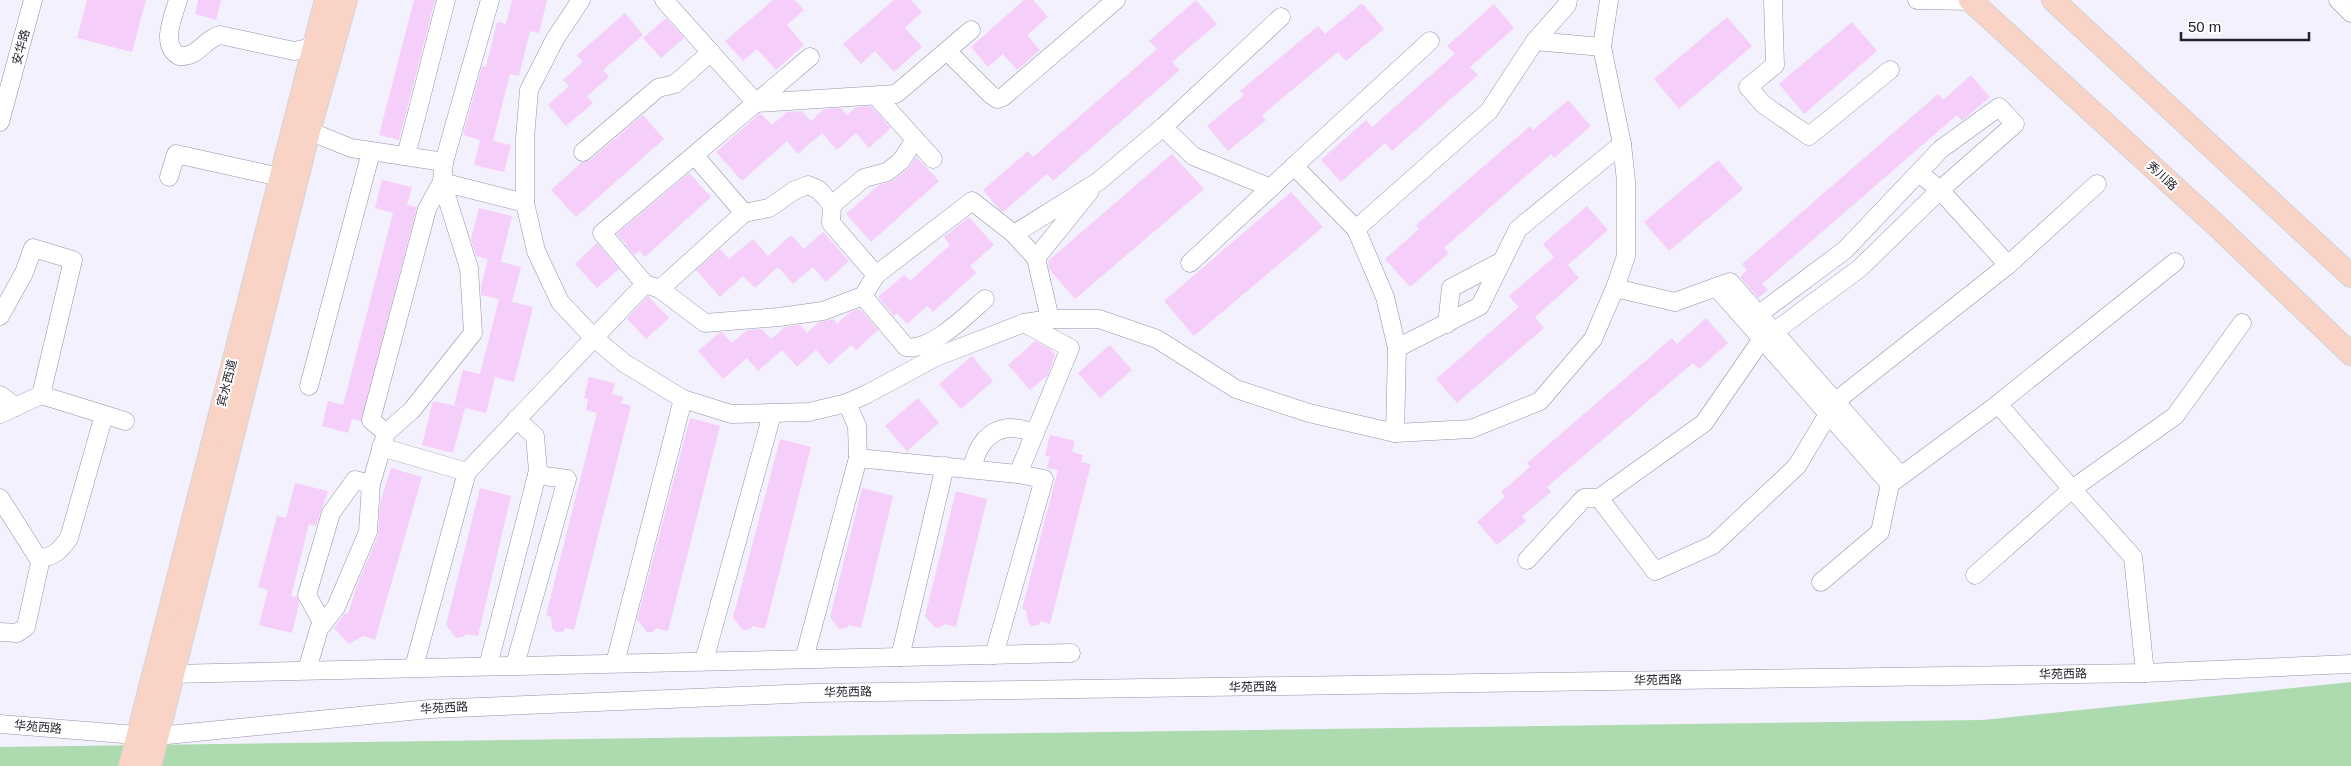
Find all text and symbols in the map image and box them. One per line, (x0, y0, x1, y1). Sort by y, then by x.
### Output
scale bar (2181, 10, 2308, 42)
text: 50 m (2188, 18, 2221, 35)
street label: 安华路 (10, 28, 32, 66)
street label: 秀川路 (2144, 159, 2180, 193)
street label: 宾水西道 (214, 358, 240, 408)
street label: 华苑西路 (2039, 667, 2087, 681)
street label: 华苑西路 (1634, 673, 1682, 687)
street label: 华苑西路 (1229, 680, 1277, 694)
street label: 华苑西路 (824, 685, 872, 699)
street label: 华苑西路 (420, 700, 468, 716)
street label: 华苑西路 (13, 718, 63, 736)

